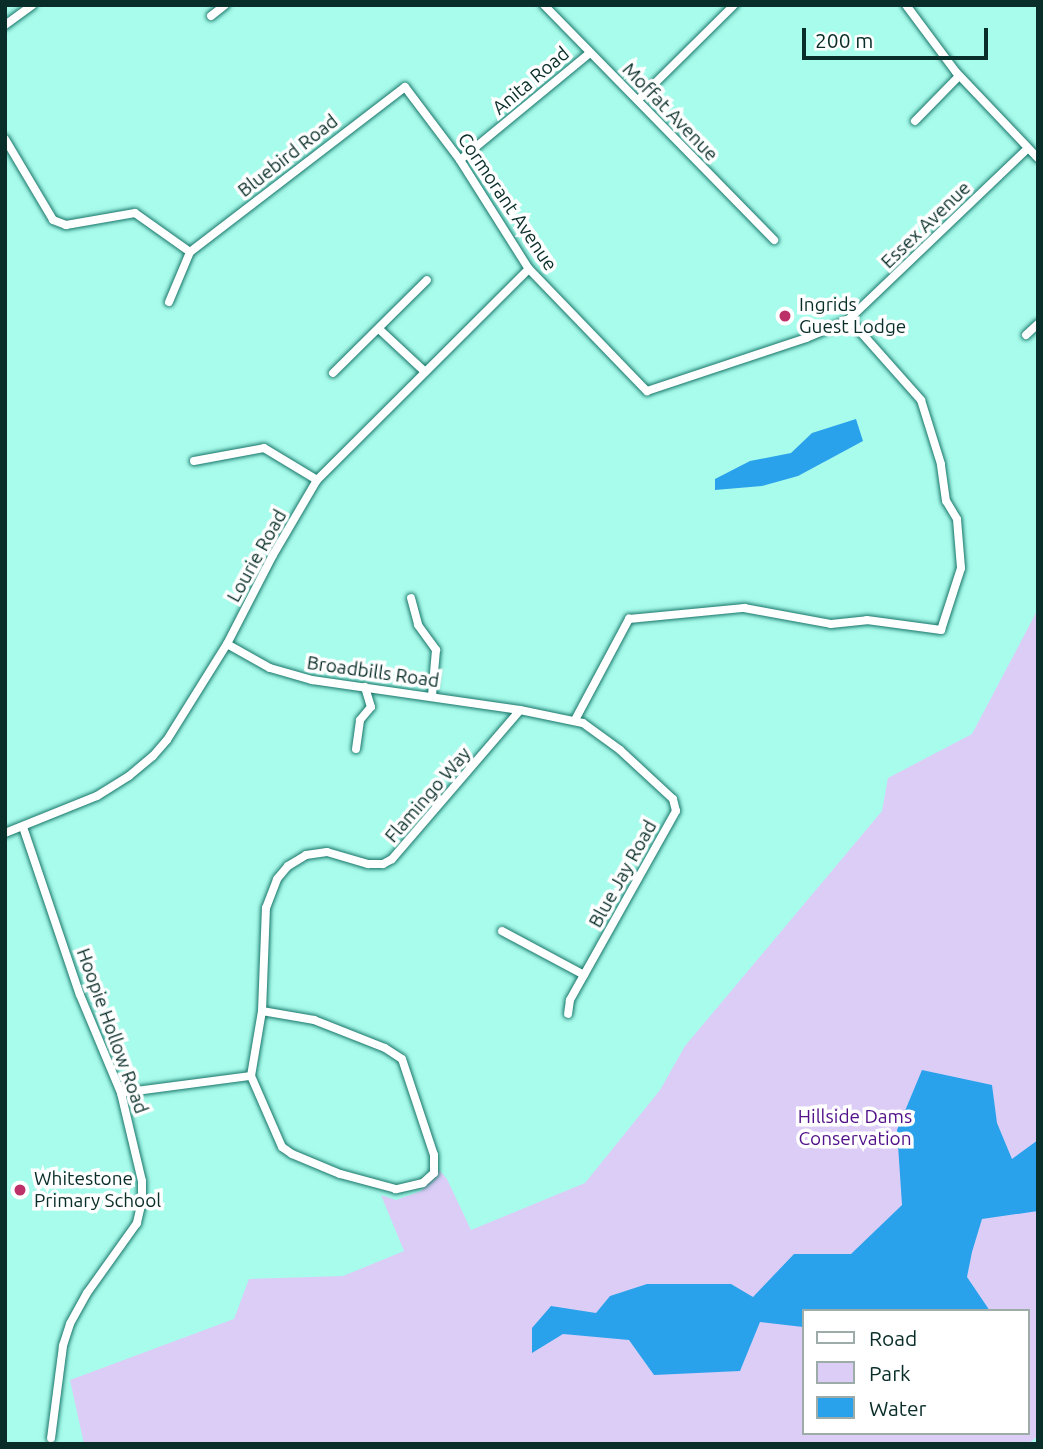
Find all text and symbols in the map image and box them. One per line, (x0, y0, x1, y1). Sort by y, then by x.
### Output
scale bar (805, 14, 990, 58)
text: 200 m (815, 28, 873, 52)
street label: Anita Road (488, 42, 574, 120)
street label: Moffat Avenue (617, 58, 723, 166)
street label: Bluebird Road (233, 110, 343, 202)
street label: Cormorant Avenue (453, 129, 561, 275)
street label: Essex Avenue (877, 177, 975, 273)
place label: Ingrids Guest Lodge (799, 294, 906, 338)
marker: Ingrids Guest Lodge (777, 308, 793, 324)
street label: Lourie Road (222, 506, 292, 606)
street label: Broadbills Road (305, 651, 441, 693)
street label: Flamingo Way (380, 743, 476, 847)
street label: Blue Jay Road (584, 816, 662, 932)
street label: Hoopie Hollow Road (71, 945, 153, 1117)
park label: Hillside Dams Conservation (798, 1106, 912, 1150)
place label: Whitestone Primary School (34, 1168, 161, 1212)
marker: Whitestone Primary School (12, 1182, 28, 1198)
legend (802, 1309, 1029, 1435)
text: Road (869, 1326, 917, 1350)
text: Park (869, 1361, 911, 1385)
text: Water (869, 1396, 927, 1420)

